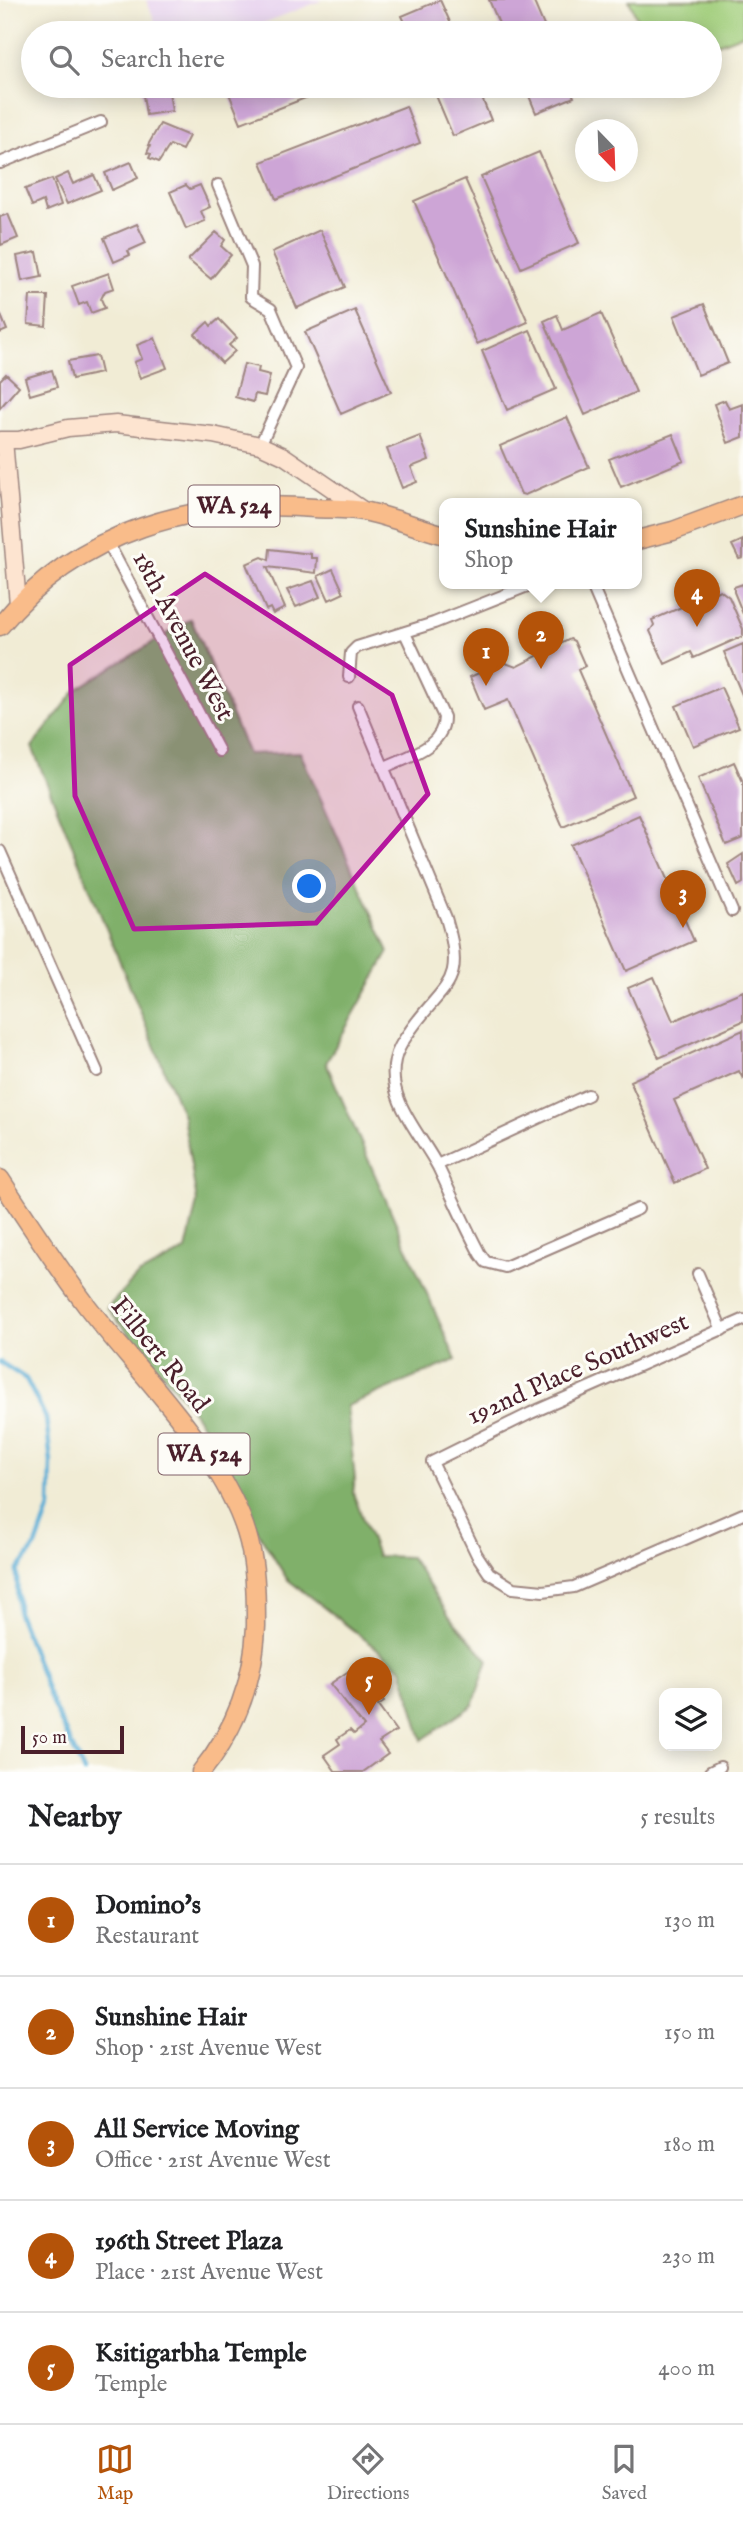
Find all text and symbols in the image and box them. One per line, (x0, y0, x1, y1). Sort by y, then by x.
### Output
search box (21, 21, 722, 98)
icon: search (45, 41, 83, 79)
text: Search here (101, 43, 225, 76)
north arrow (575, 119, 638, 182)
road number: WA 524 (188, 486, 280, 526)
popup (439, 498, 642, 589)
text: Sunshine Hair (464, 513, 617, 546)
street label: 18th Avenue West (125, 546, 241, 726)
text: Shop (464, 546, 513, 575)
pin: 4 (674, 569, 720, 627)
pin: 2 (518, 611, 564, 669)
pin: 1 (463, 628, 509, 686)
your location (292, 869, 326, 903)
pin: 3 (660, 870, 706, 928)
street label: Filbert Road (103, 1290, 217, 1420)
street label: 192nd Place Southwest (462, 1305, 694, 1433)
road number: WA 524 (158, 1434, 249, 1474)
pin: 5 (346, 1657, 392, 1715)
map controls (659, 1688, 722, 1751)
button: layers (659, 1688, 722, 1751)
scale bar (21, 1723, 124, 1755)
text: 50 m (32, 1726, 67, 1750)
text: Nearby (28, 1799, 121, 1837)
text: 5 results (640, 1803, 715, 1832)
text: Domino's (95, 1889, 201, 1922)
text: 1 (47, 1906, 55, 1935)
text: 130 m (664, 1906, 715, 1935)
text: Restaurant (95, 1922, 199, 1951)
text: Sunshine Hair (95, 2001, 247, 2034)
text: 2 (46, 2018, 56, 2047)
text: 150 m (664, 2018, 715, 2047)
text: Shop · 21st Avenue West (95, 2034, 322, 2063)
text: All Service Moving (95, 2113, 299, 2146)
text: 3 (47, 2130, 55, 2159)
text: 180 m (663, 2130, 715, 2159)
text: Office · 21st Avenue West (95, 2146, 331, 2175)
text: 196th Street Plaza (95, 2225, 282, 2258)
text: 4 (45, 2242, 57, 2271)
text: 230 m (662, 2242, 715, 2271)
text: Place · 21st Avenue West (95, 2258, 323, 2287)
text: Ksitigarbha Temple (95, 2337, 307, 2370)
text: 5 (47, 2354, 55, 2383)
text: 400 m (658, 2354, 715, 2383)
text: Temple (95, 2370, 167, 2399)
tab: Map (96, 2440, 134, 2506)
tab: Directions (327, 2440, 409, 2506)
tab: Saved (602, 2440, 647, 2506)

